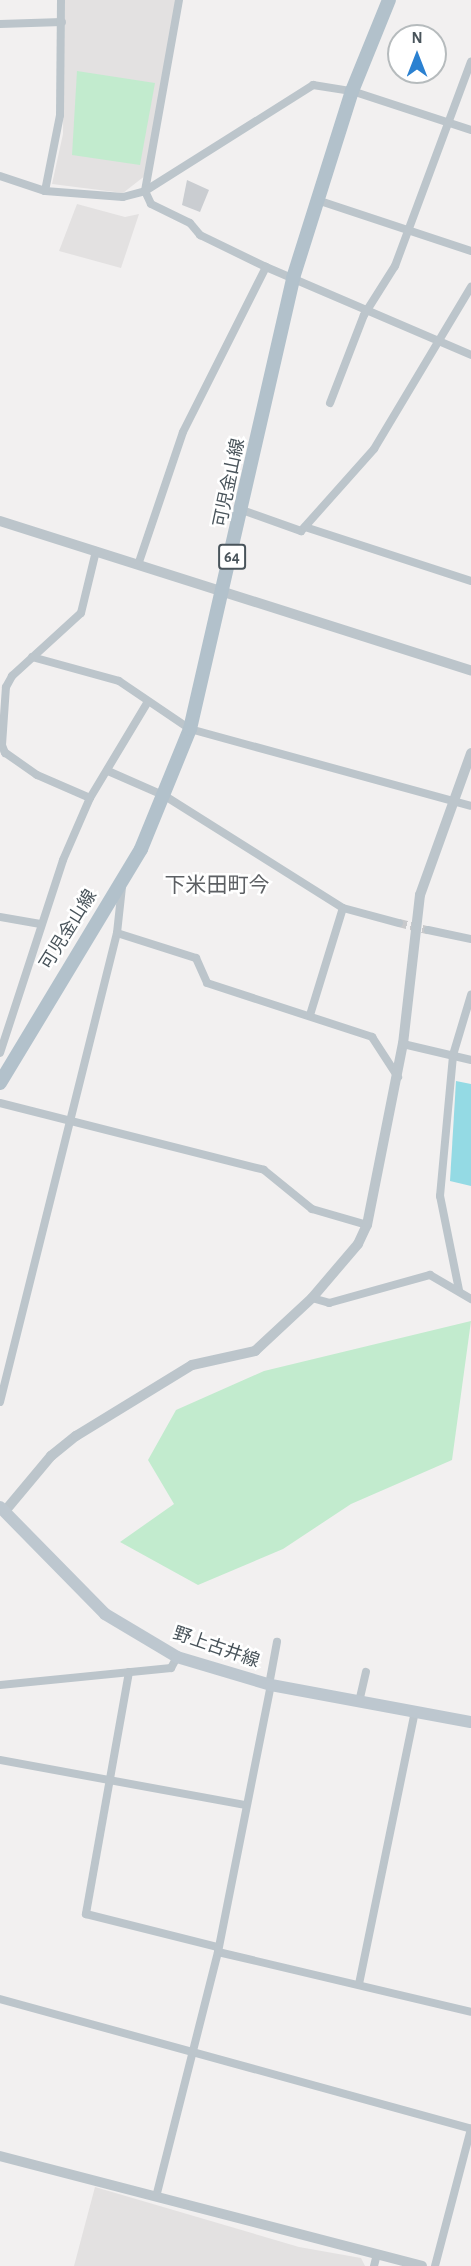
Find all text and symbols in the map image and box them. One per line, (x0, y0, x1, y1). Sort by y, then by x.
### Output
north arrow (387, 24, 447, 84)
text: N (411, 30, 423, 46)
street label: 可児金山線 (210, 437, 250, 529)
road number: 64 (217, 544, 247, 570)
district label: 下米田町今 (165, 873, 269, 899)
street label: 可児金山線 (36, 886, 102, 974)
street label: 野上古井線 (170, 1623, 262, 1673)

